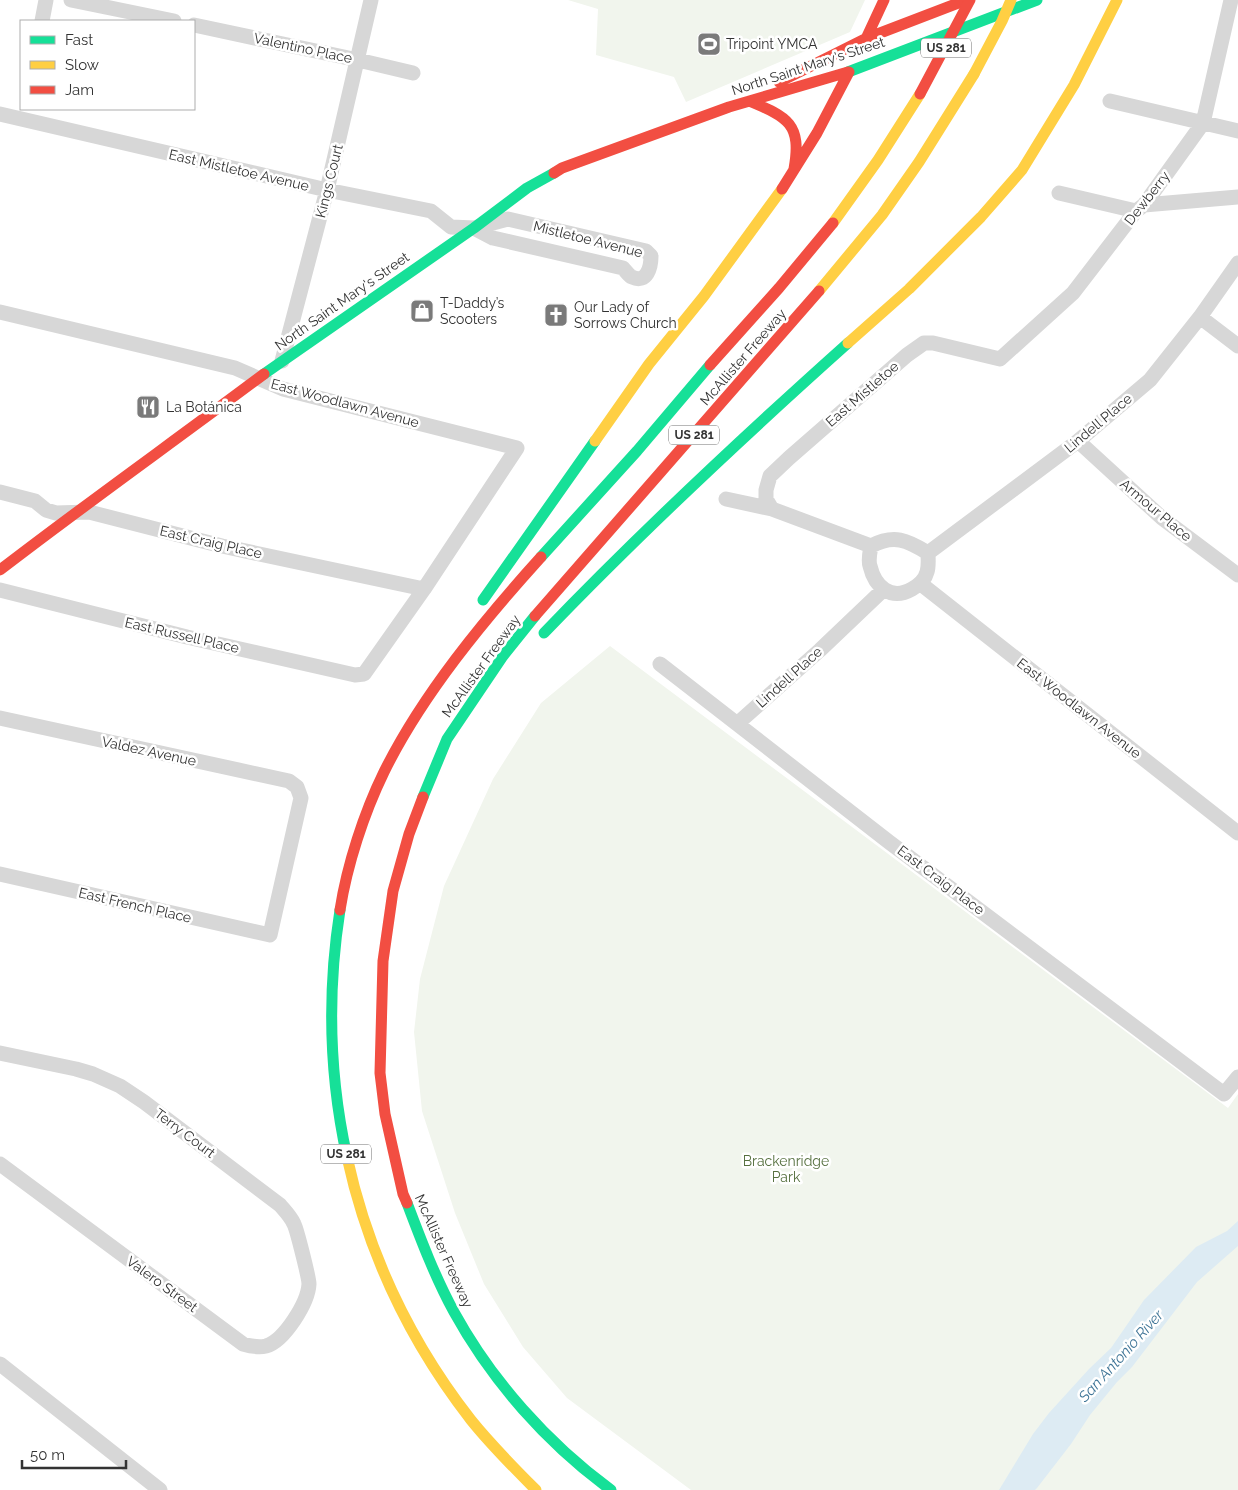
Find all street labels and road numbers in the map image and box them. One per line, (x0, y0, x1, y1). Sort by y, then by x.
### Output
street label: Valentino Place (252, 30, 354, 66)
street label: North Saint Mary's Street (729, 34, 887, 98)
road number: US 281 (921, 38, 971, 58)
street label: Kings Court (312, 142, 346, 219)
street label: East Mistletoe Avenue (167, 146, 311, 194)
street label: Dewberry (1121, 168, 1173, 228)
street label: Mistletoe Avenue (532, 218, 644, 260)
street label: North Saint Mary's Street (272, 248, 412, 353)
street label: McAllister Freeway (697, 305, 789, 408)
street label: East Mistletoe (822, 358, 902, 430)
street label: East Woodlawn Avenue (269, 376, 421, 430)
street label: Lindell Place (1061, 390, 1135, 456)
road number: US 281 (669, 426, 719, 444)
street label: Armour Place (1117, 476, 1195, 544)
street label: East Craig Place (158, 522, 264, 562)
street label: McAllister Freeway (439, 611, 524, 720)
street label: East Russell Place (123, 614, 241, 656)
street label: Lindell Place (753, 643, 825, 711)
street label: East Woodlawn Avenue (1014, 655, 1144, 761)
street label: Valdez Avenue (100, 733, 198, 769)
street label: East Craig Place (894, 842, 988, 918)
street label: East French Place (77, 884, 193, 926)
street label: Terry Court (152, 1105, 219, 1161)
road number: US 281 (321, 1144, 371, 1164)
street label: McAllister Freeway (412, 1192, 476, 1311)
street label: Valero Street (123, 1253, 201, 1315)

